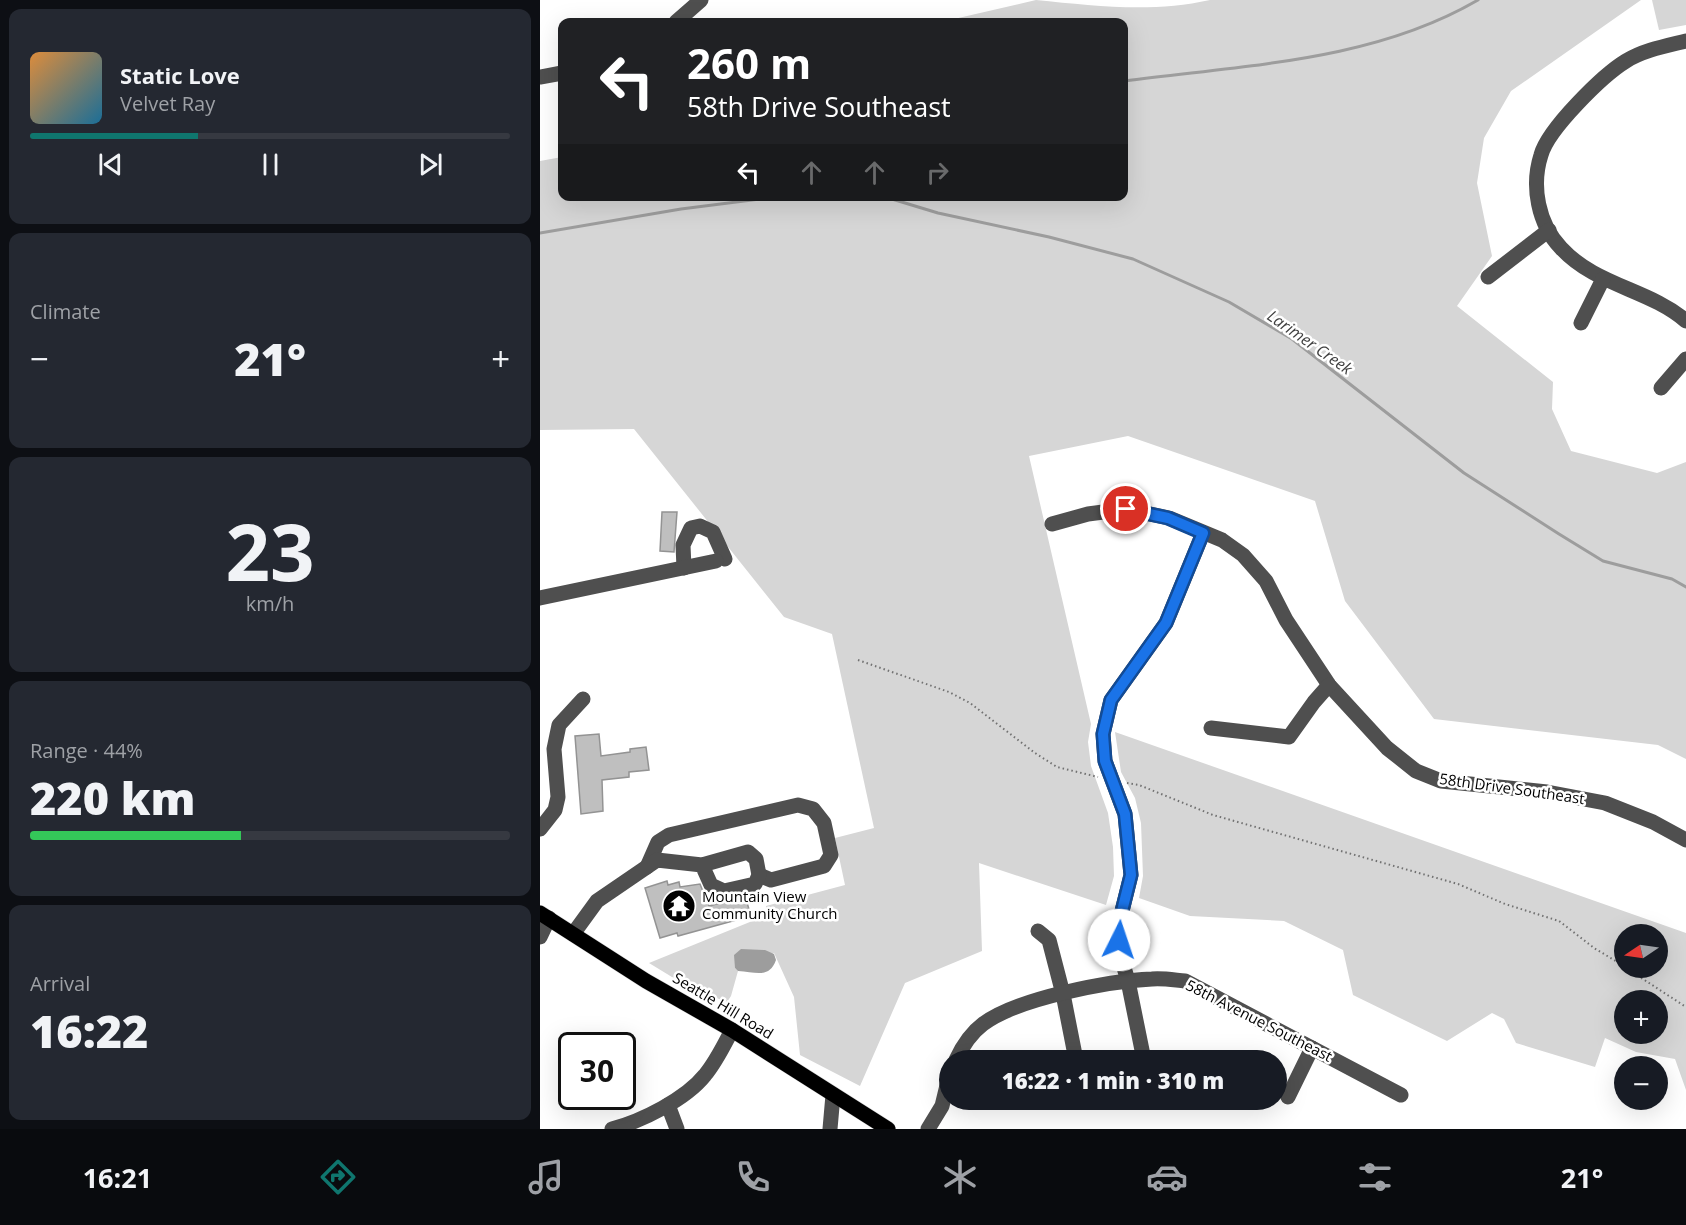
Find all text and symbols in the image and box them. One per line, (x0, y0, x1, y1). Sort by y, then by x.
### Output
text: 260 m (687, 34, 811, 91)
icon: left (588, 42, 666, 120)
text: Static Love (120, 60, 240, 90)
text: 58th Drive Southeast (687, 88, 951, 125)
text: Velvet Ray (120, 90, 215, 117)
icon: previous (94, 148, 127, 181)
icon: pause (254, 148, 287, 181)
icon: next (414, 148, 447, 181)
icon: left (732, 156, 765, 189)
icon: ahead (795, 156, 828, 189)
icon: ahead (858, 156, 891, 189)
icon: right (921, 156, 954, 189)
text: Climate (30, 298, 101, 325)
water label: Larimer Creek (1263, 305, 1358, 380)
text: 21° (234, 328, 306, 389)
text: − (30, 336, 49, 381)
text: + (491, 336, 510, 381)
pin (1100, 483, 1151, 534)
icon: arrive (1109, 492, 1142, 525)
text: 23 (225, 498, 315, 604)
text: km/h (246, 590, 294, 617)
text: Range · 44% (30, 737, 143, 764)
text: 220 km (30, 767, 195, 828)
street label: 58th Drive Southeast (1438, 768, 1586, 808)
place label: Mountain View Community Church (702, 886, 838, 923)
temple icon: Mountain View Community Church (661, 888, 697, 924)
position arrow (1087, 908, 1151, 972)
north arrow (1614, 924, 1668, 978)
map controls (1614, 924, 1668, 1110)
street label: Seattle Hill Road (670, 967, 777, 1043)
text: Arrival (30, 970, 90, 997)
street label: 58th Avenue Southeast (1183, 974, 1336, 1066)
button: + (1614, 990, 1668, 1044)
text: 16:22 (30, 1000, 148, 1061)
speed limit sign: 30 (558, 1032, 636, 1110)
button: − (1614, 1056, 1668, 1110)
text: 16:22 · 1 min · 310 m (1002, 1065, 1224, 1095)
icon: directions (317, 1156, 359, 1198)
icon: music (525, 1156, 567, 1198)
icon: phone (732, 1156, 774, 1198)
icon: climate (939, 1156, 981, 1198)
icon: car (1146, 1156, 1188, 1198)
icon: filters (1354, 1156, 1396, 1198)
text: 16:21 (83, 1159, 152, 1196)
text: 21° (1561, 1159, 1603, 1196)

